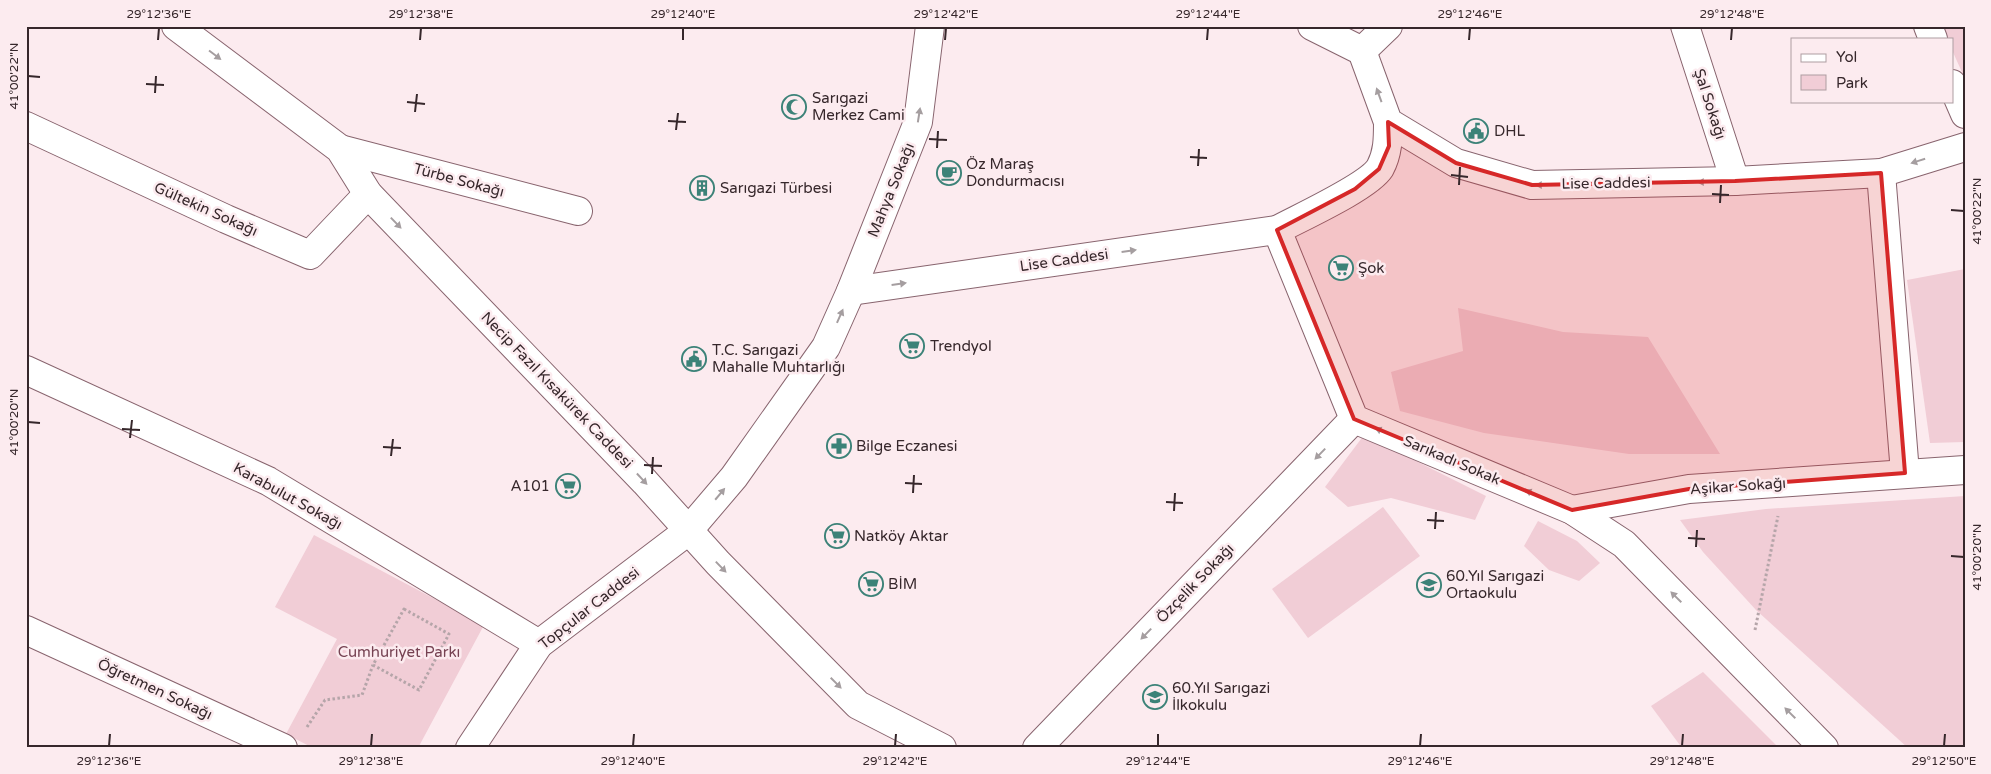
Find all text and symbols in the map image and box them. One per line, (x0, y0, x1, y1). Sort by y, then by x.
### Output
text: 29°12'36"E (126, 7, 192, 21)
text: 29°12'38"E (388, 7, 454, 21)
text: 29°12'40"E (650, 7, 716, 21)
text: 29°12'42"E (913, 7, 979, 21)
text: 29°12'44"E (1175, 7, 1241, 21)
text: 29°12'46"E (1437, 7, 1503, 21)
text: 29°12'48"E (1699, 7, 1765, 21)
legend (1791, 38, 1954, 102)
text: 41°00'22"N (7, 43, 21, 110)
text: Yol (1836, 48, 1857, 66)
one-way arrow (208, 50, 221, 61)
street label: Şal Sokağı (1690, 66, 1730, 142)
text: Park (1836, 74, 1868, 92)
one-way arrow (1375, 88, 1382, 103)
place label: Sarıgazi Merkez Cami (812, 89, 905, 124)
mosque icon: Sarıgazi Merkez Cami (781, 94, 807, 120)
one-way arrow (915, 107, 923, 123)
public building icon: DHL (1463, 118, 1489, 144)
place label: DHL (1494, 122, 1526, 140)
street label: Mahya Sokağı (864, 140, 918, 240)
place label: Öz Maraş Dondurmacısı (966, 155, 1064, 190)
one-way arrow (1911, 158, 1926, 166)
street label: Türbe Sokağı (412, 159, 506, 201)
cafe icon: Öz Maraş Dondurmacısı (936, 160, 962, 186)
street label: Lise Caddesi (1561, 173, 1651, 193)
building icon: Sarıgazi Türbesi (689, 175, 715, 201)
street label: Gültekin Sokağı (151, 178, 261, 240)
one-way arrow (1697, 178, 1713, 186)
text: 41°00'22"N (1970, 178, 1984, 245)
place label: Sarıgazi Türbesi (720, 179, 832, 197)
one-way arrow (1534, 181, 1550, 189)
one-way arrow (390, 217, 402, 229)
street label: Lise Caddesi (1019, 245, 1109, 275)
one-way arrow (1122, 247, 1138, 255)
supermarket icon: Şok (1328, 255, 1354, 281)
place label: Şok (1358, 259, 1385, 277)
one-way arrow (892, 280, 908, 288)
street label: Necip Fazıl Kısakürek Caddesi (477, 308, 637, 472)
one-way arrow (836, 309, 844, 323)
supermarket icon: Trendyol (899, 333, 925, 359)
place label: Trendyol (930, 337, 992, 355)
place label: T.C. Sarıgazi Mahalle Muhtarlığı (712, 341, 845, 376)
public building icon: T.C. Sarıgazi Mahalle Muhtarlığı (681, 346, 707, 372)
text: 41°00'20"N (7, 389, 21, 456)
one-way arrow (1374, 427, 1389, 435)
street label: Sarıkadı Sokak (1401, 431, 1503, 489)
pharmacy icon: Bilge Eczanesi (826, 433, 852, 459)
place label: Bilge Eczanesi (856, 437, 957, 455)
one-way arrow (1314, 448, 1326, 460)
street label: Karabulut Sokağı (230, 459, 346, 533)
supermarket icon: A101 (555, 473, 581, 499)
one-way arrow (636, 473, 648, 485)
street label: Aşikar Sokağı (1689, 474, 1787, 498)
place label: A101 (511, 477, 550, 495)
one-way arrow (714, 488, 725, 501)
one-way arrow (1524, 489, 1539, 497)
supermarket icon: Natköy Aktar (824, 523, 850, 549)
text: 41°00'20"N (1970, 524, 1984, 591)
place label: Natköy Aktar (854, 527, 948, 545)
street label: Özçelik Sokağı (1153, 539, 1237, 627)
one-way arrow (715, 561, 727, 573)
street label: Topçular Caddesi (535, 563, 643, 653)
place label: 60.Yıl Sarıgazi Ortaokulu (1446, 567, 1544, 602)
supermarket icon: BİM (858, 571, 884, 597)
school or university icon: 60.Yıl Sarıgazi Ortaokulu (1416, 572, 1442, 598)
place label: BİM (888, 575, 917, 593)
one-way arrow (1670, 591, 1682, 603)
one-way arrow (1140, 628, 1152, 640)
park label: Cumhuriyet Parkı (338, 643, 460, 661)
street label: Öğretmen Sokağı (95, 655, 215, 723)
one-way arrow (829, 677, 841, 689)
place label: 60.Yıl Sarıgazi İlkokulu (1172, 679, 1270, 714)
school or university icon: 60.Yıl Sarıgazi İlkokulu (1142, 684, 1168, 710)
one-way arrow (1784, 707, 1796, 719)
text: 29°12'36"E (76, 754, 142, 768)
text: 29°12'38"E (338, 754, 404, 768)
text: 29°12'40"E (600, 754, 666, 768)
text: 29°12'42"E (862, 754, 928, 768)
text: 29°12'44"E (1125, 754, 1191, 768)
text: 29°12'46"E (1387, 754, 1453, 768)
text: 29°12'48"E (1649, 754, 1715, 768)
text: 29°12'50"E (1911, 754, 1977, 768)

